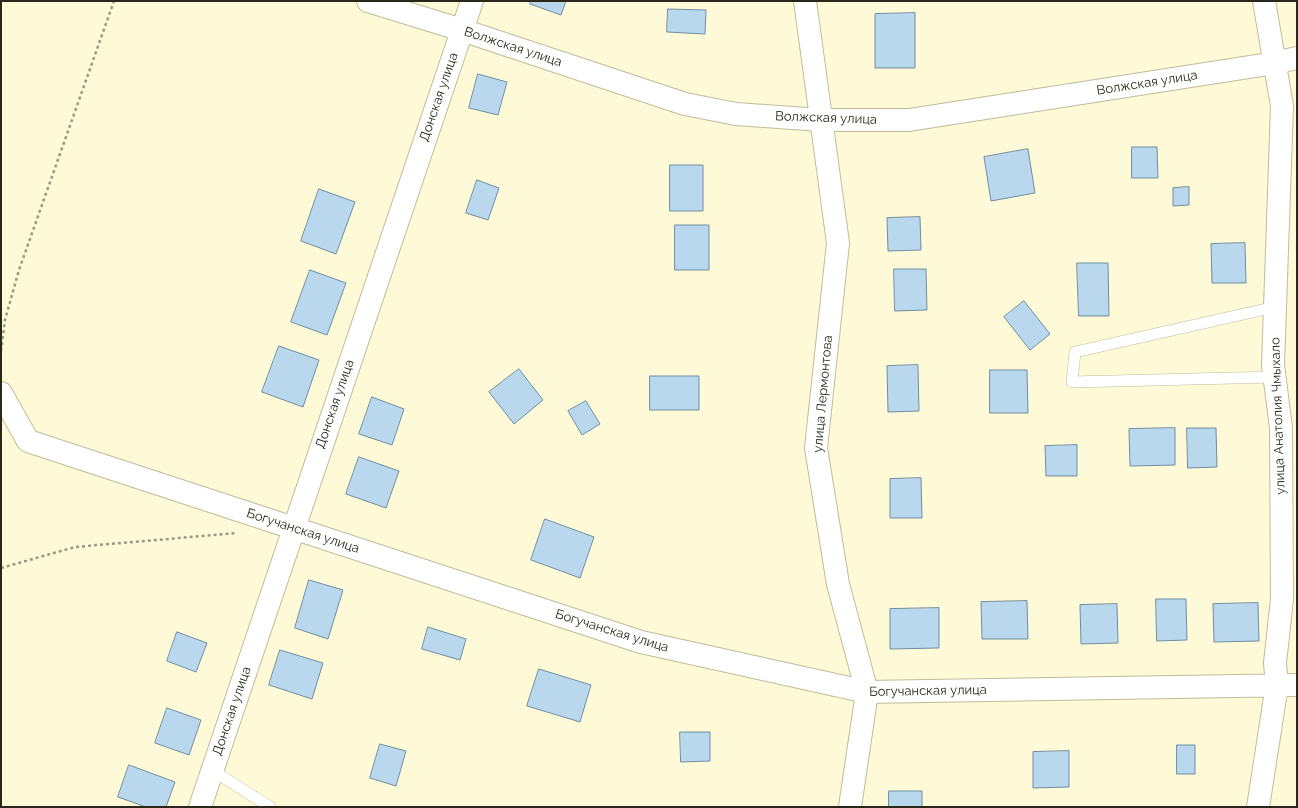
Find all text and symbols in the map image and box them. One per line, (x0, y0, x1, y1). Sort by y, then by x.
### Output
street label: Волжская улица (462, 24, 564, 70)
street label: Донская улица (417, 51, 461, 143)
street label: Волжская улица (1095, 67, 1199, 99)
street label: Волжская улица (775, 108, 877, 128)
street label: улица Лермонтова (810, 335, 836, 453)
street label: улица Анатолия Чмыхало (1267, 337, 1289, 495)
street label: Донская улица (313, 358, 357, 450)
street label: Богучанская улица (245, 505, 361, 557)
street label: Богучанская улица (553, 606, 671, 656)
street label: Донская улица (210, 665, 254, 757)
street label: Богучанская улица (869, 682, 987, 700)

